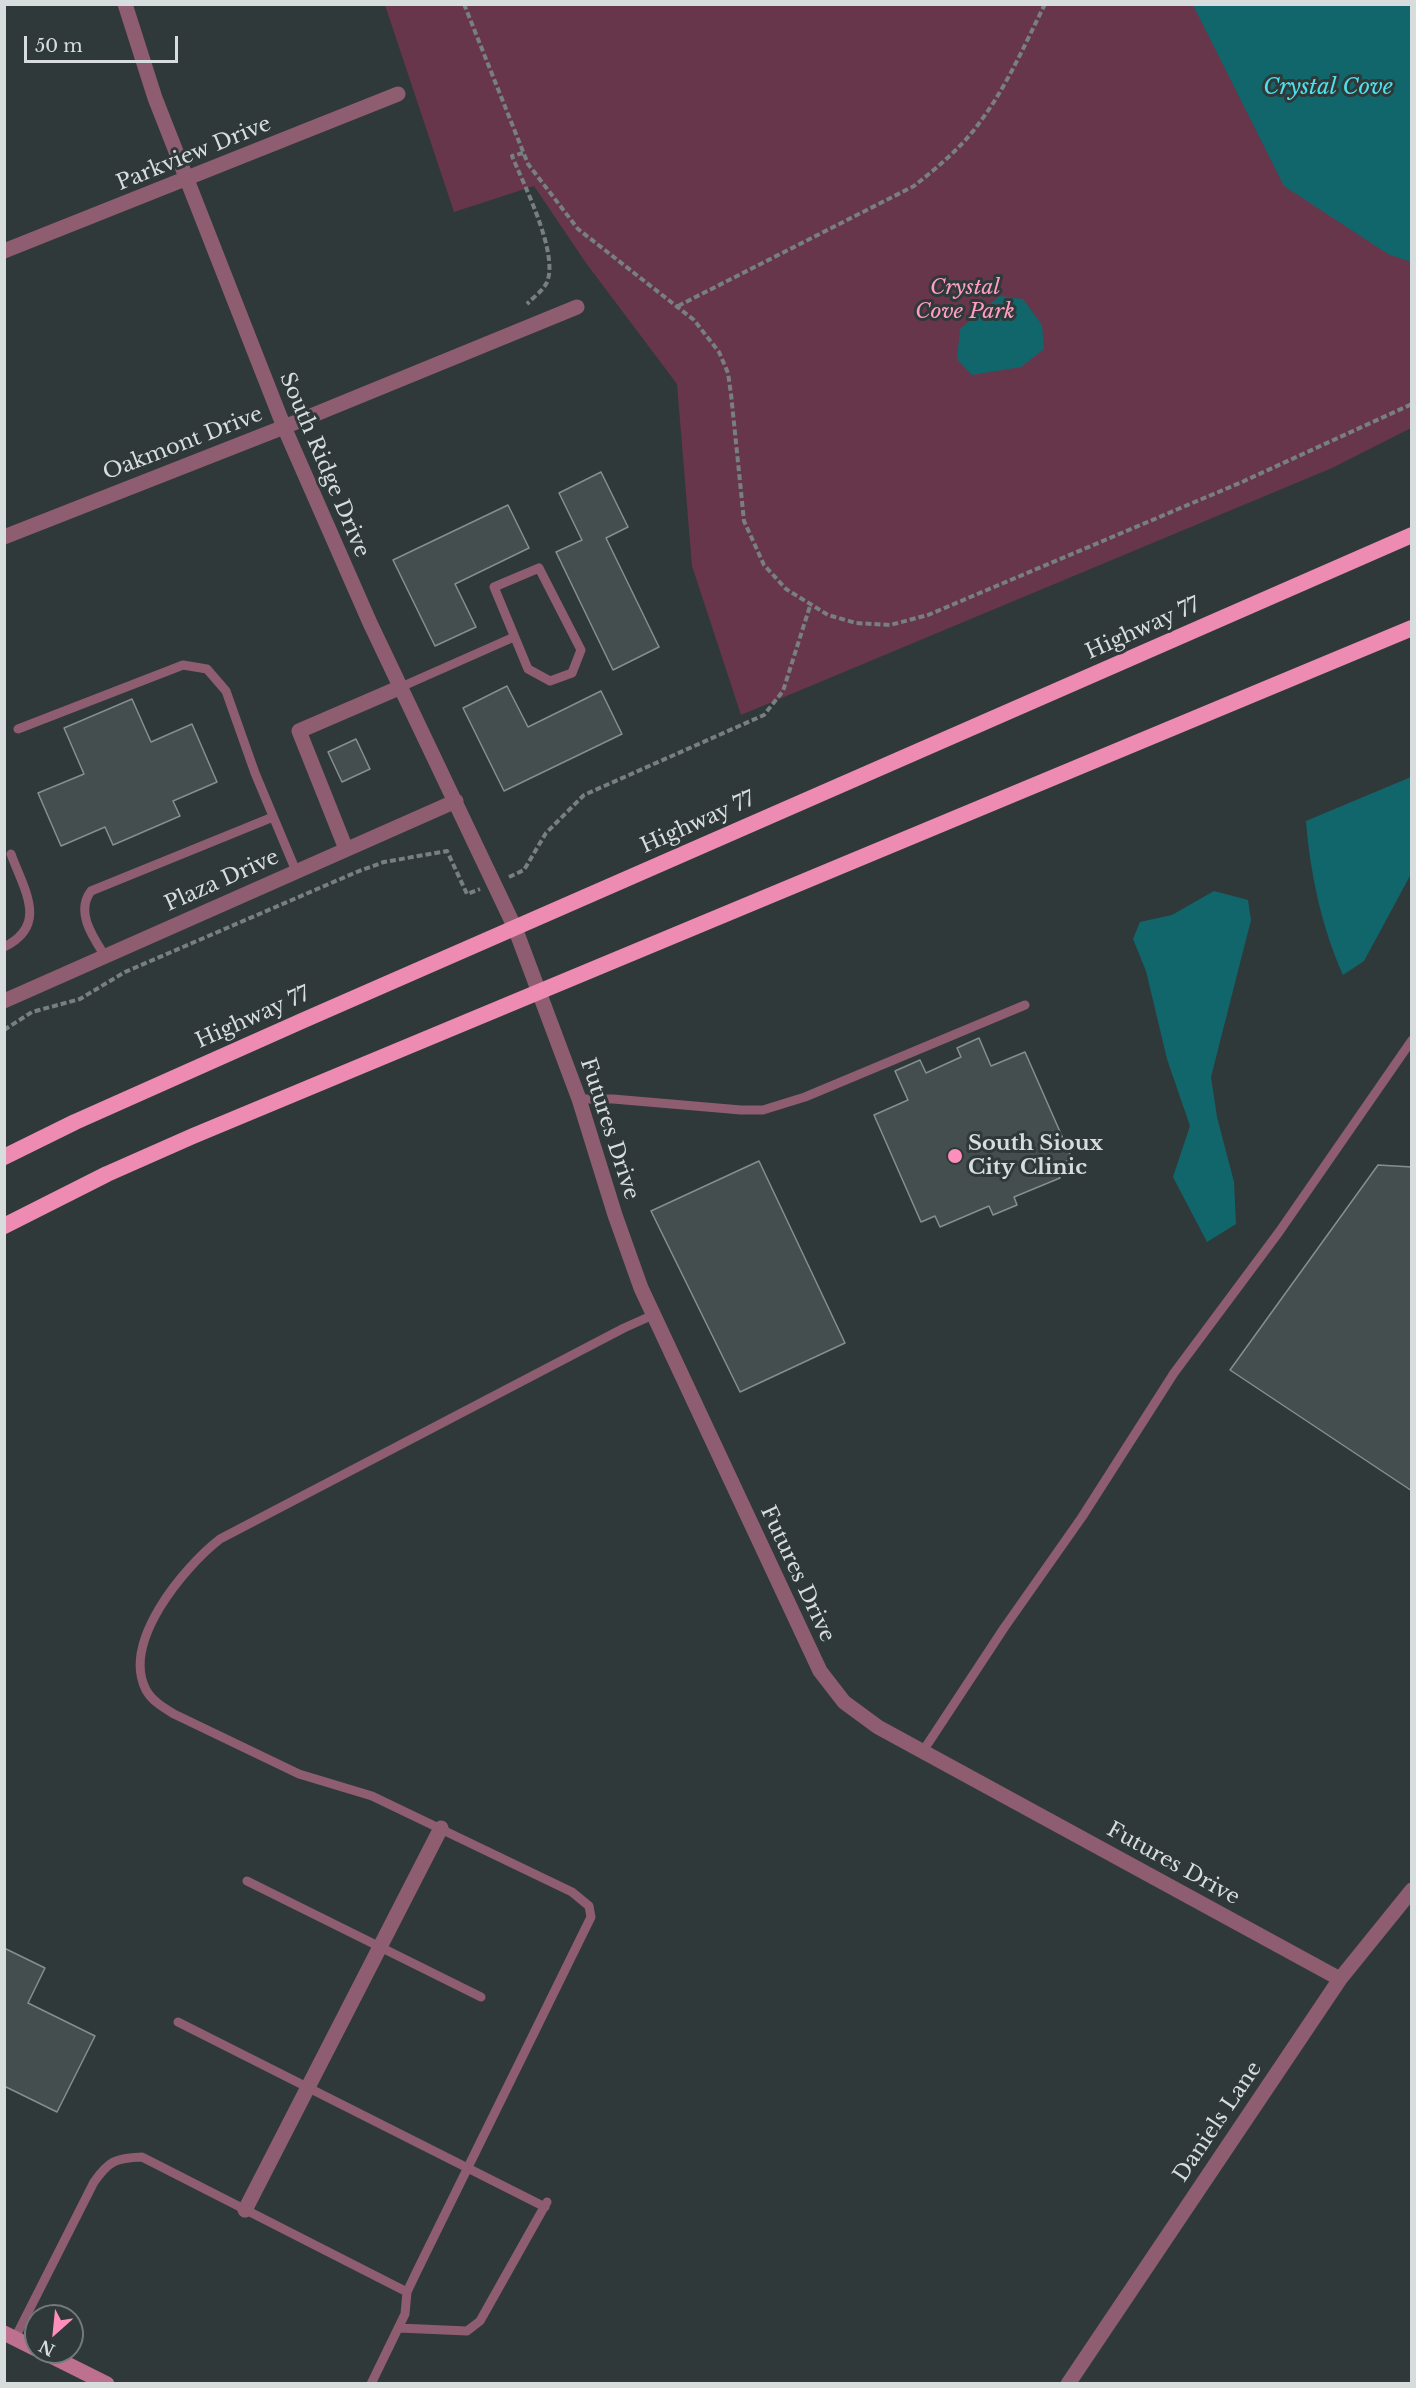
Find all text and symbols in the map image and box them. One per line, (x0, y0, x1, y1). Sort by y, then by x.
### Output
scale bar (27, 24, 182, 62)
text: 50 m (35, 35, 83, 57)
water label: Crystal Cove (1263, 75, 1393, 101)
street label: Parkview Drive (113, 112, 275, 196)
park label: Crystal Cove Park (915, 275, 1015, 325)
street label: South Ridge Drive (274, 369, 374, 561)
street label: Oakmont Drive (100, 402, 266, 486)
street label: Highway 77 (1082, 593, 1204, 665)
street label: Highway 77 (637, 787, 759, 859)
street label: Plaza Drive (161, 845, 283, 917)
street label: Highway 77 (192, 982, 314, 1054)
street label: Futures Drive (574, 1055, 644, 1203)
place label: South Sioux City Clinic (968, 1131, 1103, 1181)
marker: South Sioux City Clinic (946, 1147, 964, 1165)
street label: Futures Drive (754, 1502, 840, 1646)
street label: Futures Drive (1102, 1817, 1244, 1911)
street label: Daniels Lane (1169, 2057, 1267, 2187)
north arrow (24, 2304, 84, 2364)
text: N (35, 2336, 58, 2361)

